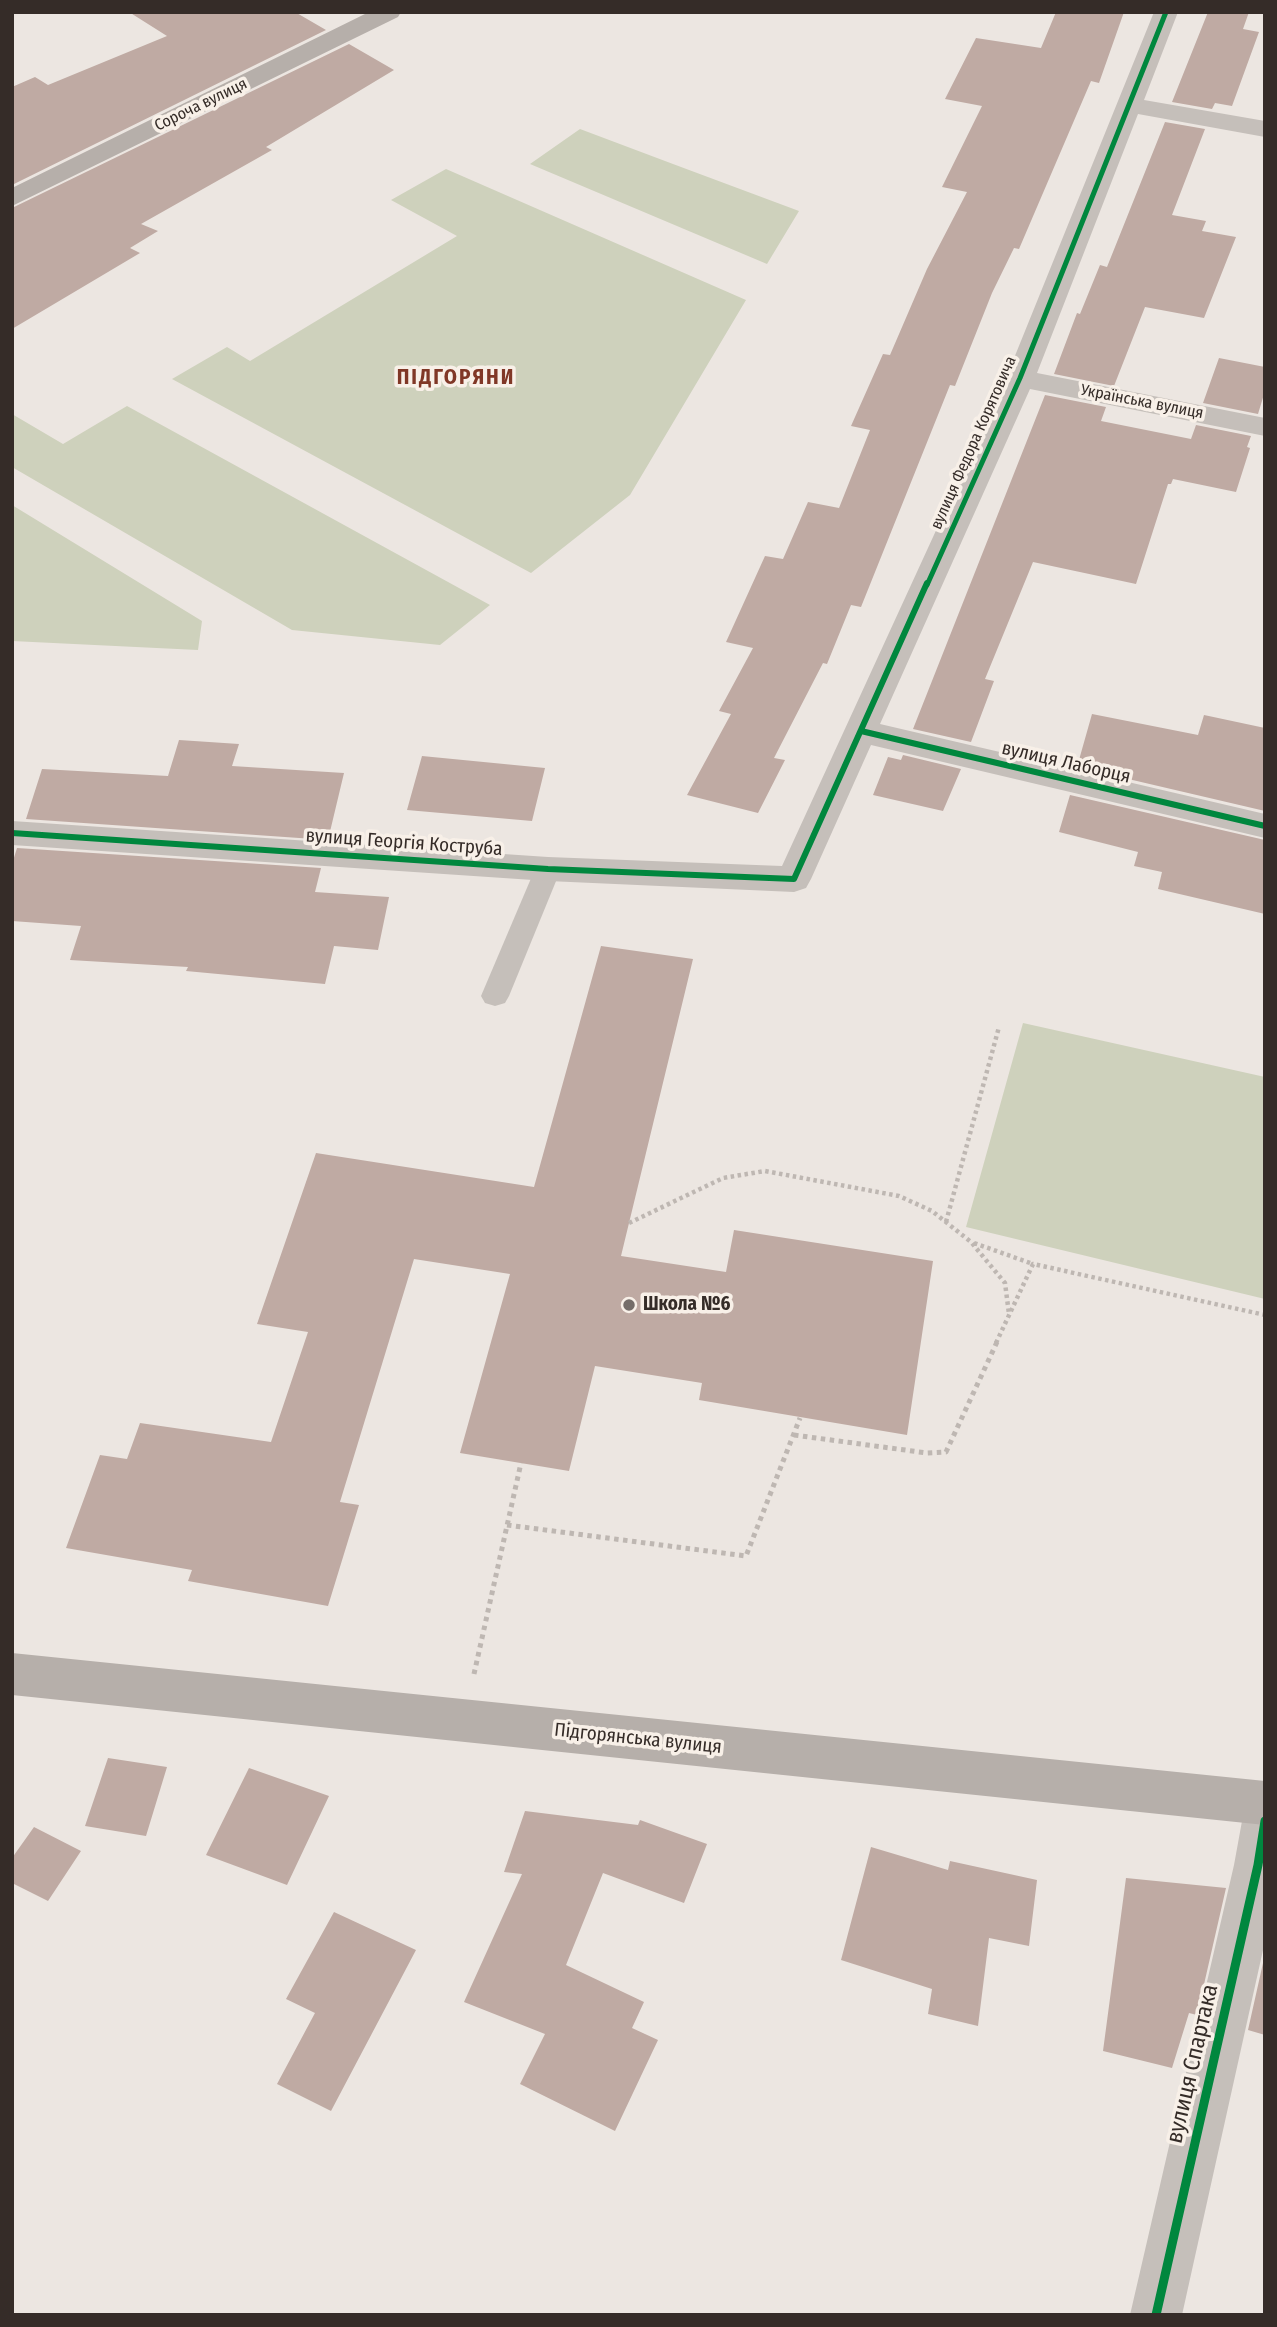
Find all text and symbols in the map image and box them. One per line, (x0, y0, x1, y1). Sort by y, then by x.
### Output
street label: Сороча вулиця (152, 74, 250, 136)
street label: вулиця Федора Корятовича (927, 353, 1021, 533)
district label: ПІДГОРЯНИ (398, 365, 514, 391)
street label: Українська вулиця (1079, 381, 1205, 423)
street label: вулиця Лаборця (999, 737, 1133, 789)
street label: вулиця Георгія Коструба (305, 825, 503, 861)
place label: Школа №6 (643, 1294, 730, 1316)
marker: Школа №6 (621, 1297, 637, 1313)
street label: Підгорянська вулиця (553, 1719, 723, 1759)
street label: вулиця Спартака (1161, 1982, 1225, 2146)

